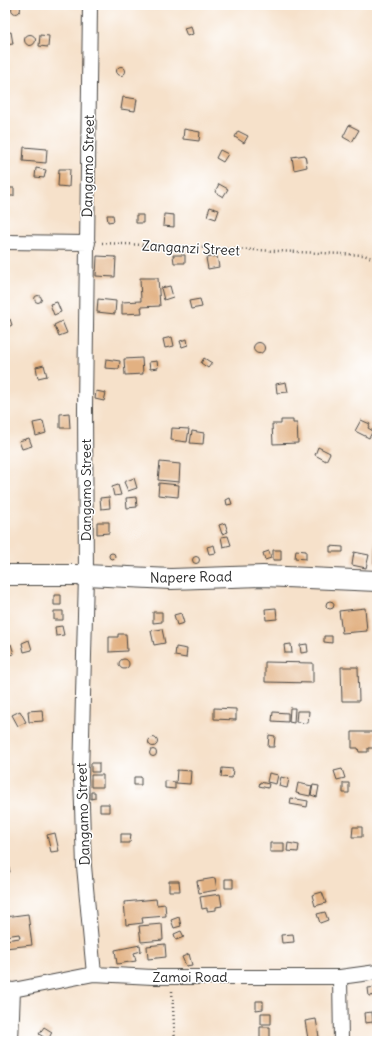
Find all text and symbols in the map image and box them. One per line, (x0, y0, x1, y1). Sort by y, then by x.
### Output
street label: Dangamo Street (78, 114, 98, 217)
street label: Zanganzi Street (141, 236, 241, 260)
street label: Dangamo Street (77, 438, 95, 541)
street label: Napere Road (150, 567, 232, 587)
street label: Dangamo Street (72, 762, 94, 866)
street label: Zamoi Road (152, 968, 228, 986)

